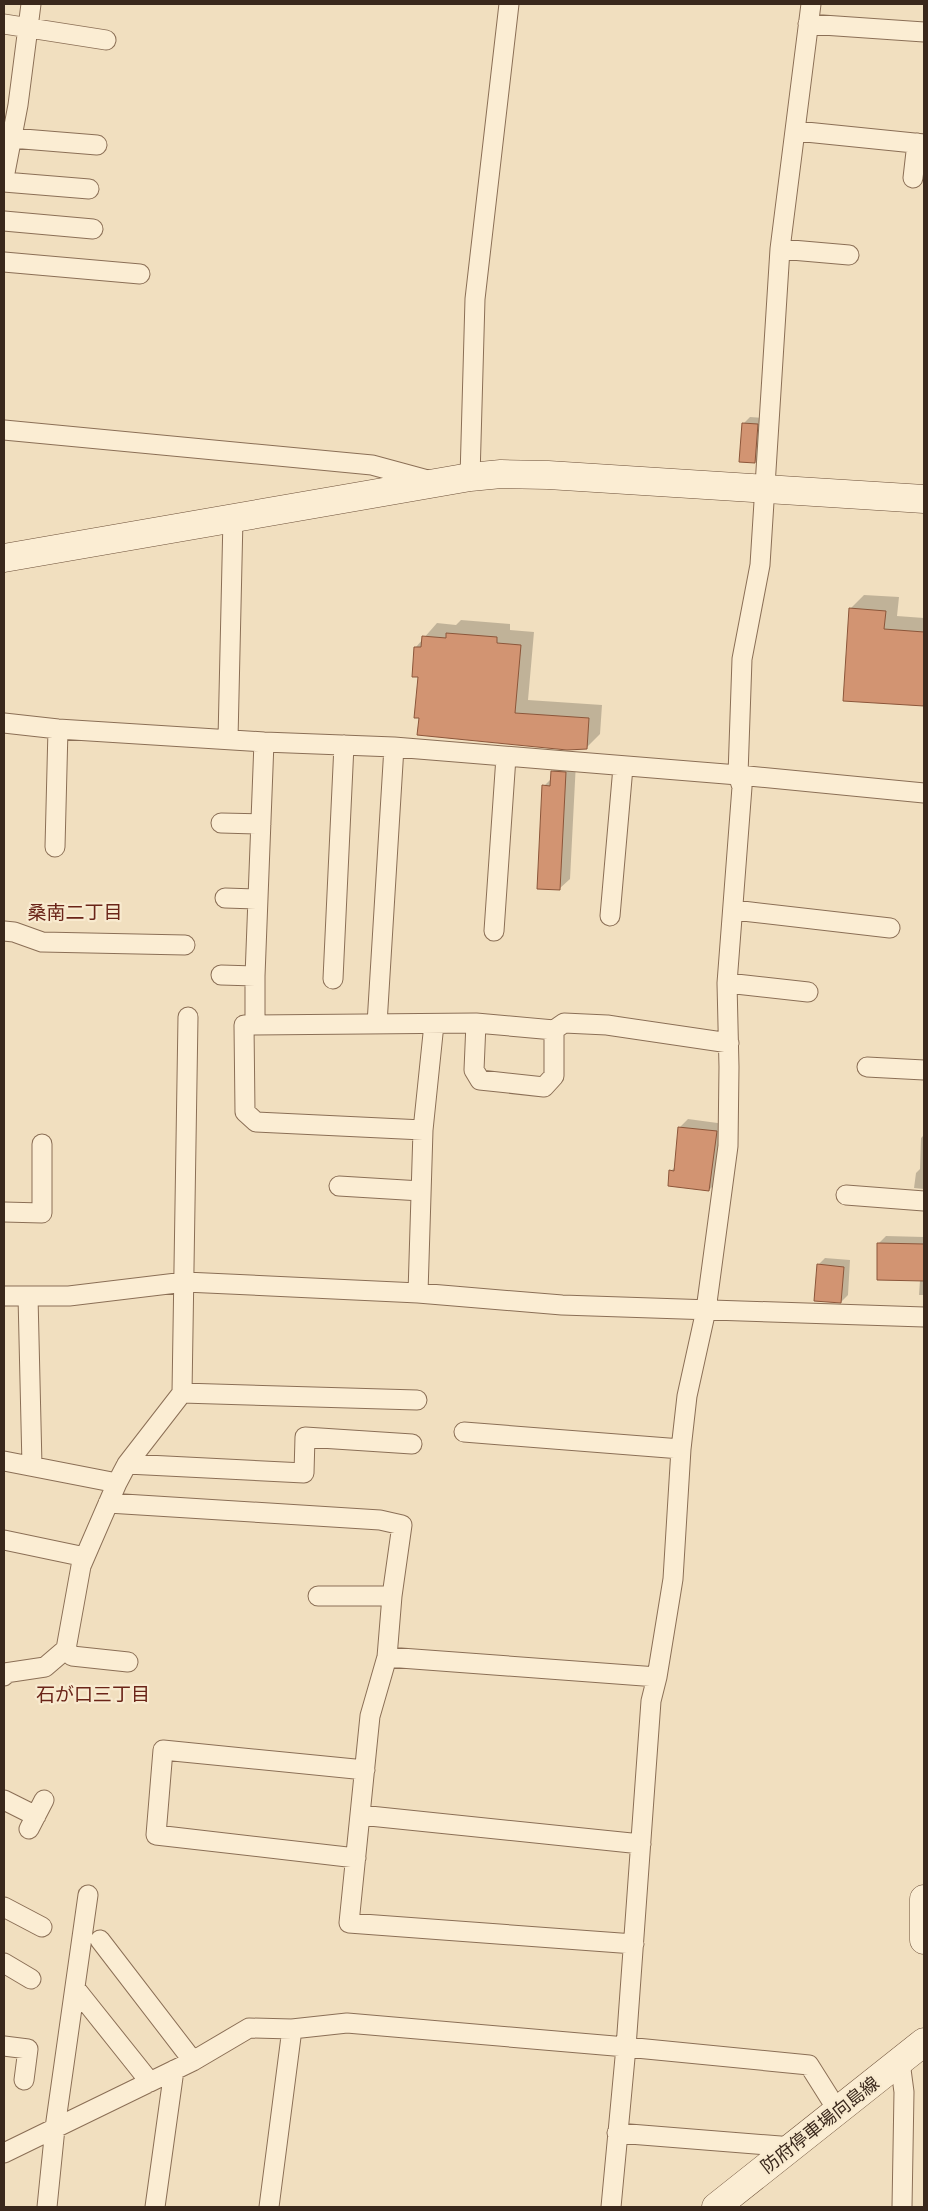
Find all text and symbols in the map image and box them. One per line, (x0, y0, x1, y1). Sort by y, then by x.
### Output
district label: 桑南二丁目 (27, 902, 123, 923)
district label: 石が口三丁目 (36, 1684, 150, 1705)
street label: 防府停車場向島線 (757, 2073, 883, 2177)

